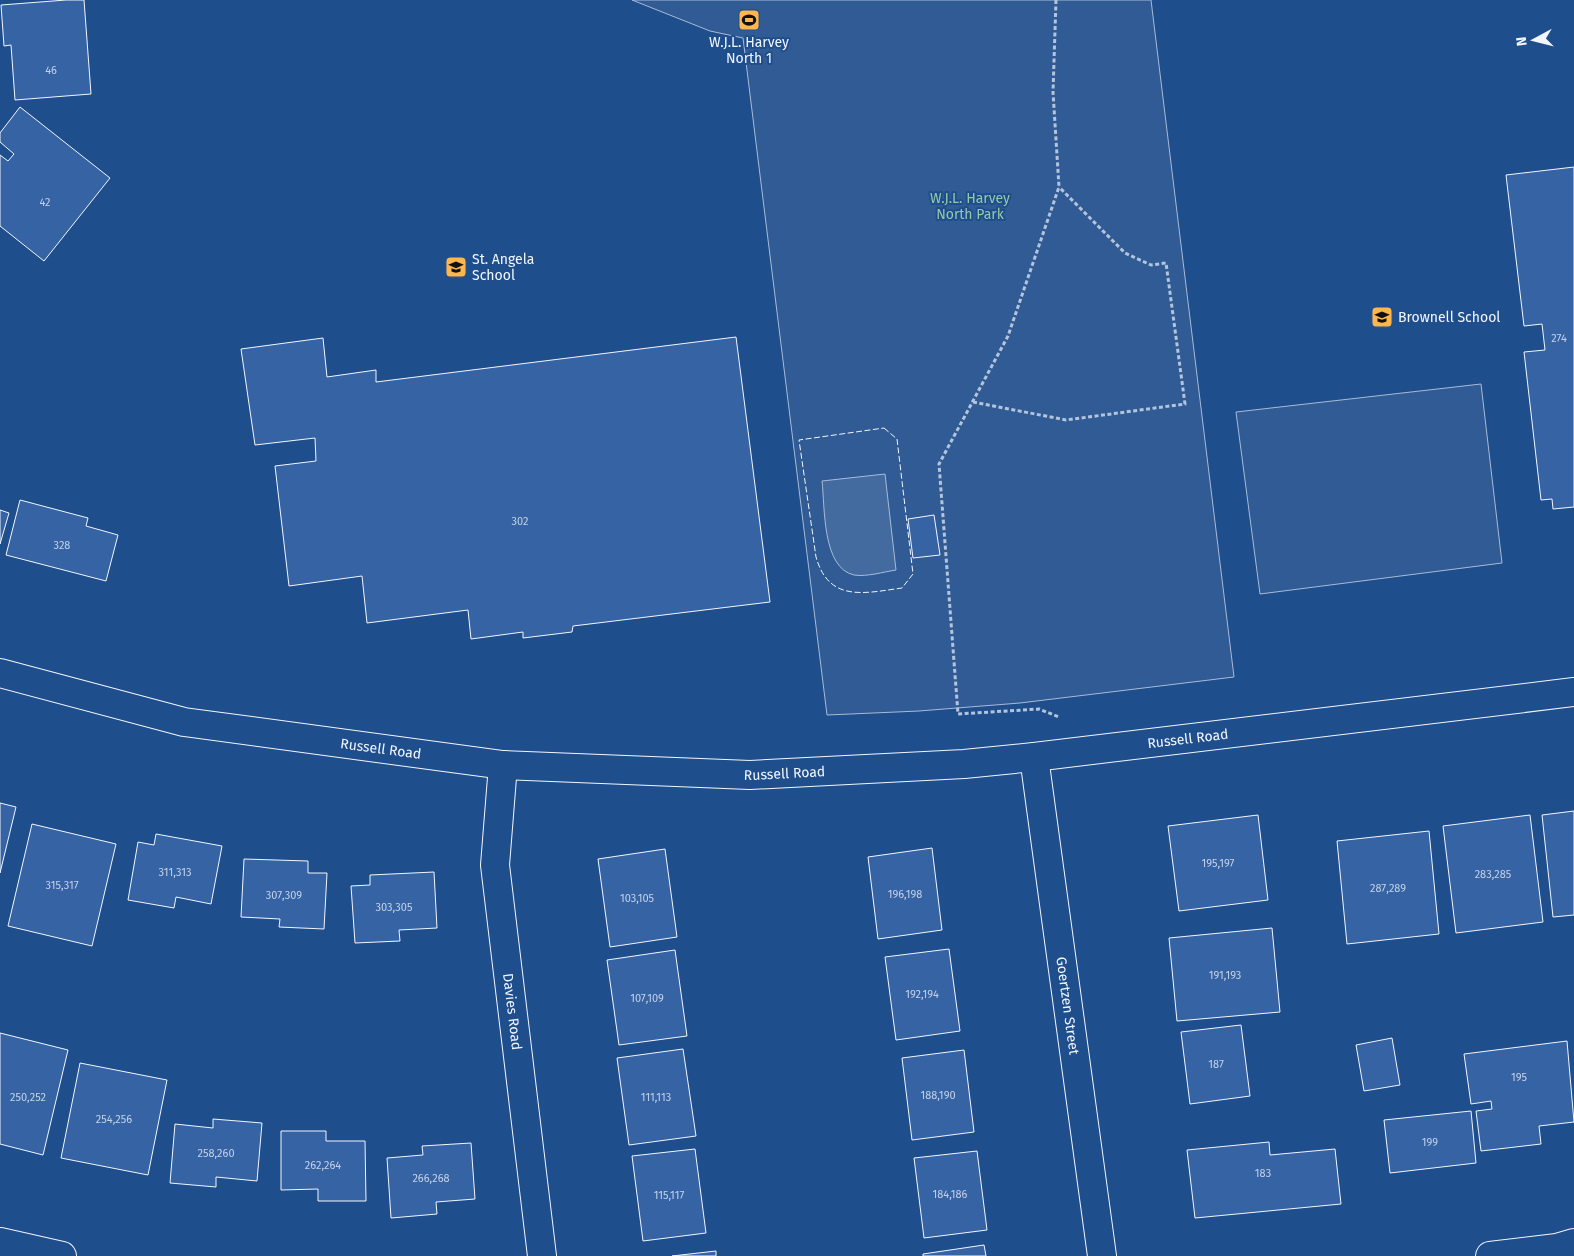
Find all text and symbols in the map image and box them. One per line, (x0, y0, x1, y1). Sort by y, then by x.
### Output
sports icon: W.J.L. Harvey North 1 (737, 8, 761, 32)
north arrow (1509, 15, 1559, 65)
place label: W.J.L. Harvey North 1 (709, 34, 789, 67)
text: N (1513, 36, 1531, 47)
house number: 46 (45, 64, 57, 77)
park label: W.J.L. Harvey North Park (930, 190, 1010, 223)
house number: 42 (39, 196, 51, 209)
place label: St. Angela School (472, 251, 534, 284)
school or university icon: St. Angela School (444, 255, 468, 279)
school or university icon: Brownell School (1370, 305, 1394, 329)
place label: Brownell School (1398, 309, 1500, 326)
house number: 274 (1551, 332, 1567, 345)
house number: 302 (512, 515, 528, 528)
house number: 328 (54, 539, 70, 552)
street label: Russell Road (1146, 726, 1229, 752)
street label: Russell Road (339, 735, 422, 763)
street label: Russell Road (743, 763, 826, 784)
house number: 195,197 (1202, 857, 1235, 870)
house number: 311,313 (159, 866, 191, 879)
house number: 283,285 (1475, 868, 1512, 881)
house number: 315,317 (45, 879, 79, 892)
house number: 287,289 (1370, 882, 1406, 895)
house number: 196,198 (888, 888, 922, 901)
house number: 307,309 (266, 889, 302, 902)
house number: 103,105 (620, 892, 655, 905)
house number: 303,305 (376, 901, 413, 914)
street label: Goertzen Street (1052, 956, 1083, 1057)
house number: 191,193 (1209, 969, 1241, 982)
street label: Davies Road (499, 972, 525, 1051)
house number: 192,194 (905, 988, 939, 1001)
house number: 107,109 (630, 992, 664, 1005)
house number: 187 (1208, 1058, 1224, 1071)
house number: 195 (1511, 1071, 1528, 1084)
house number: 188,190 (920, 1089, 956, 1102)
house number: 250,252 (10, 1091, 46, 1104)
house number: 111,113 (641, 1091, 671, 1104)
house number: 254,256 (96, 1113, 132, 1126)
house number: 199 (1422, 1136, 1438, 1149)
house number: 258,260 (197, 1147, 235, 1160)
house number: 262,264 (305, 1159, 341, 1172)
house number: 183 (1255, 1167, 1271, 1180)
house number: 266,268 (412, 1172, 450, 1185)
house number: 184,186 (933, 1188, 968, 1201)
house number: 115,117 (654, 1189, 684, 1202)

